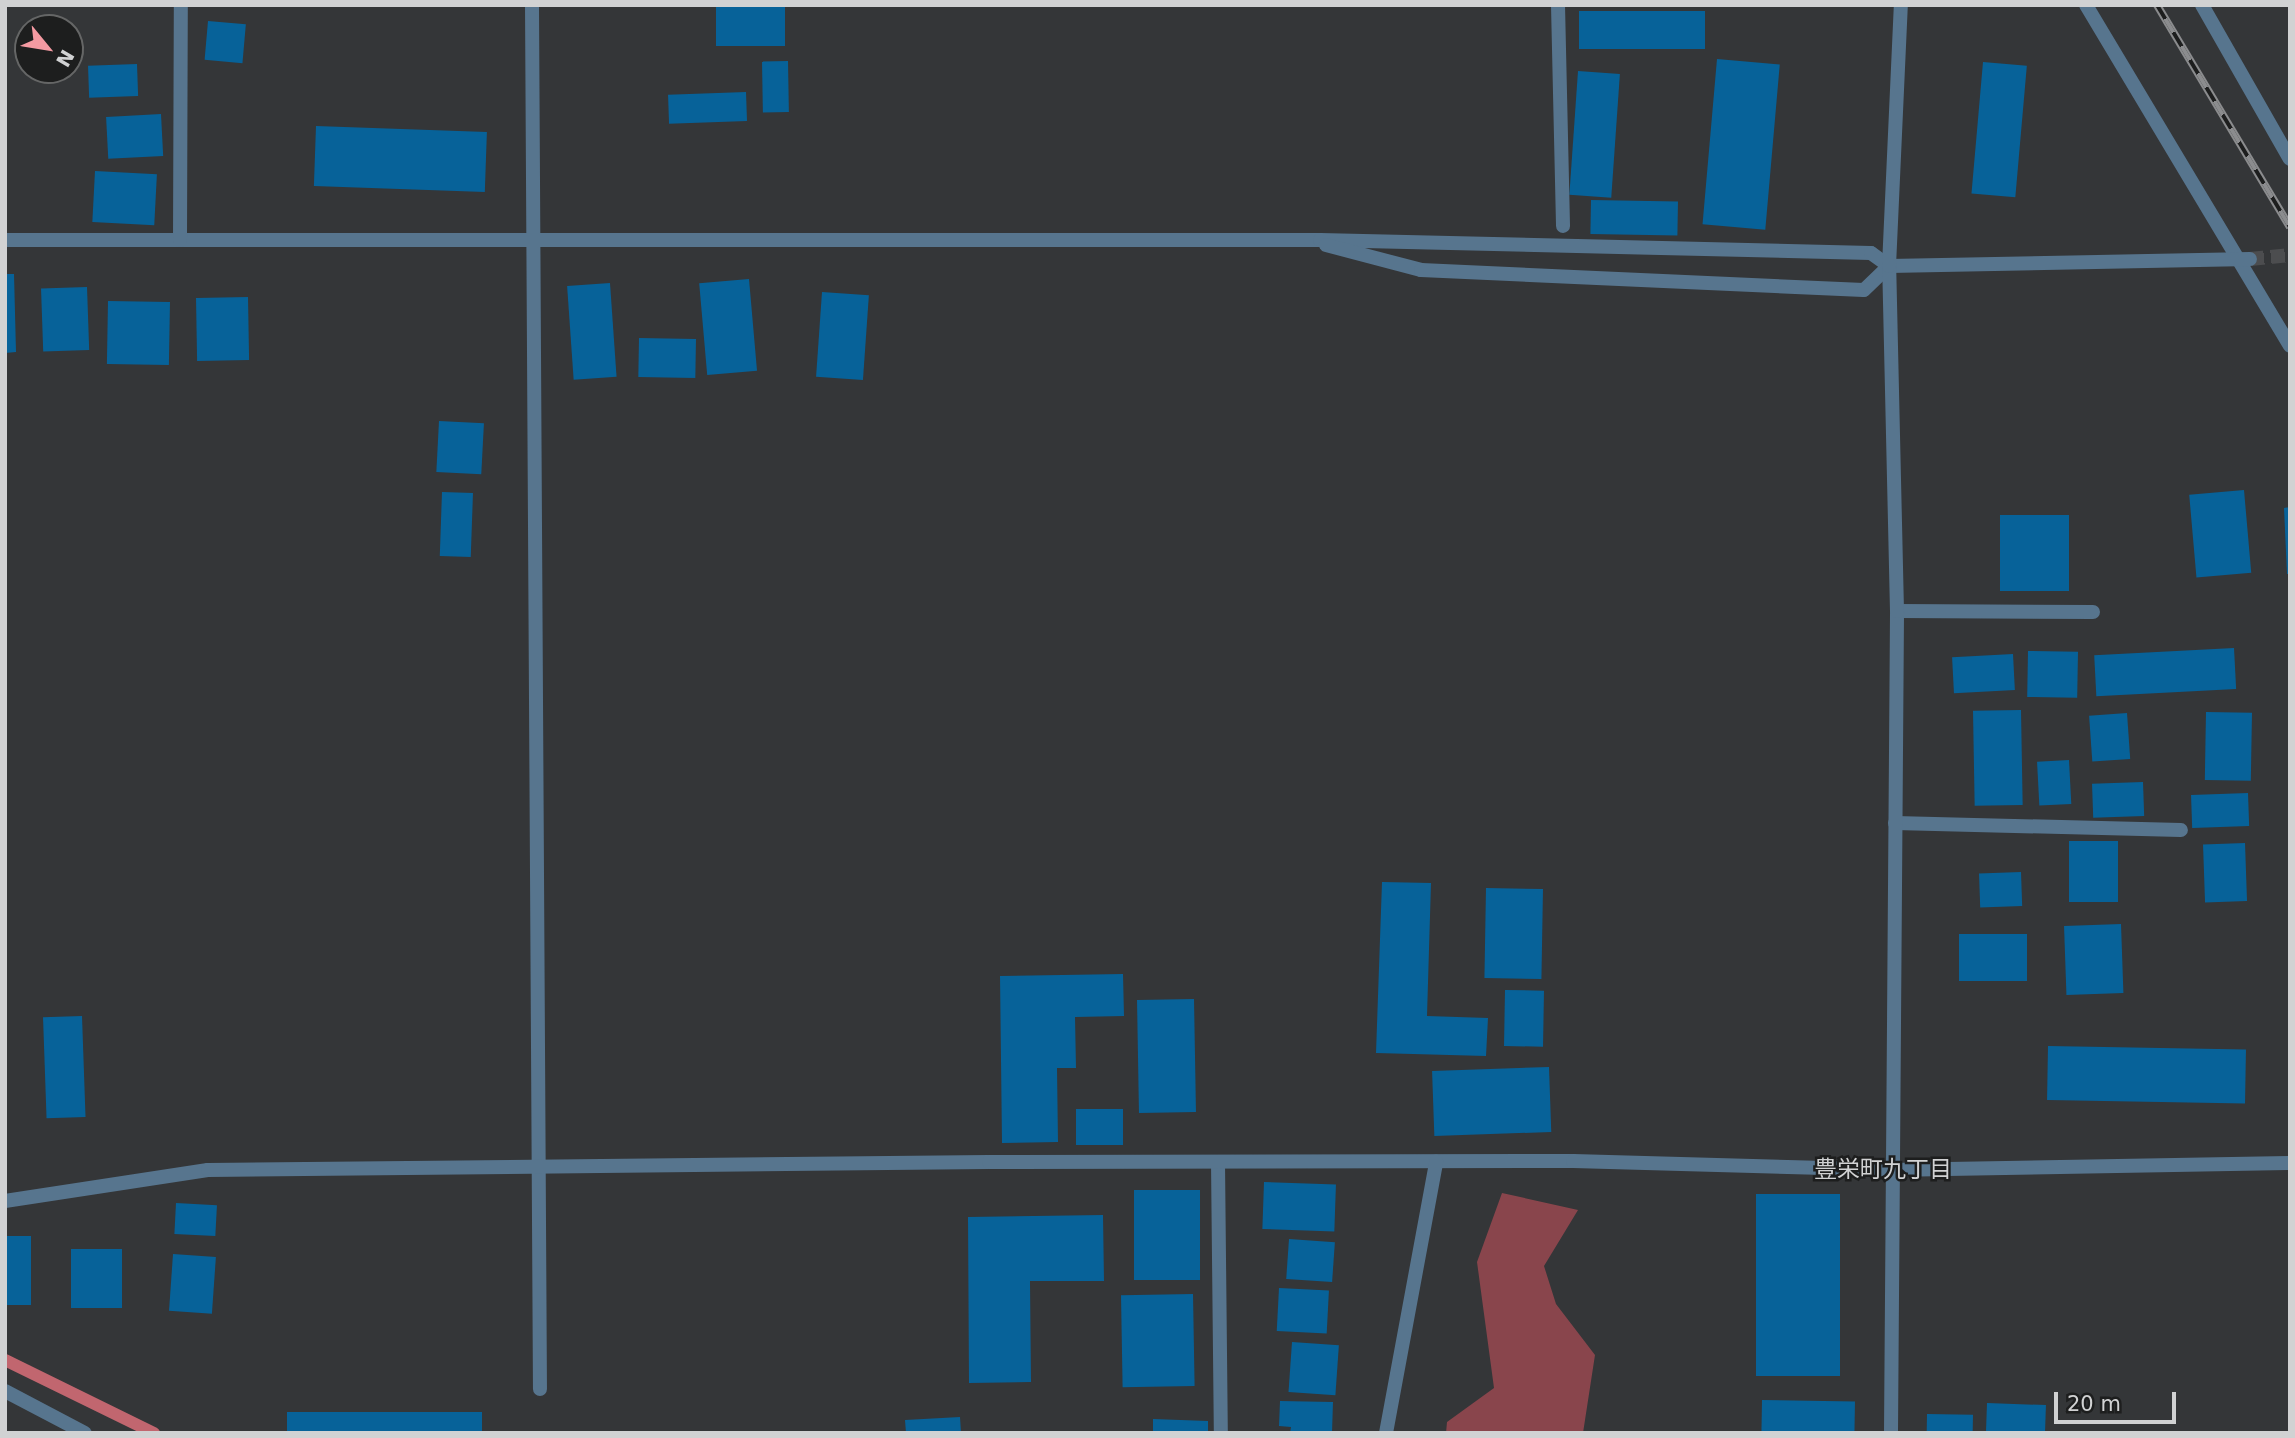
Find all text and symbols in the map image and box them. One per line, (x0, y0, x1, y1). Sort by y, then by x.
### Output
north arrow (14, 14, 84, 84)
text: N (52, 46, 79, 71)
district label: 豊栄町九丁目 (1814, 1155, 1952, 1183)
scale bar (2057, 1378, 2180, 1422)
text: 20 m (2067, 1392, 2121, 1416)

